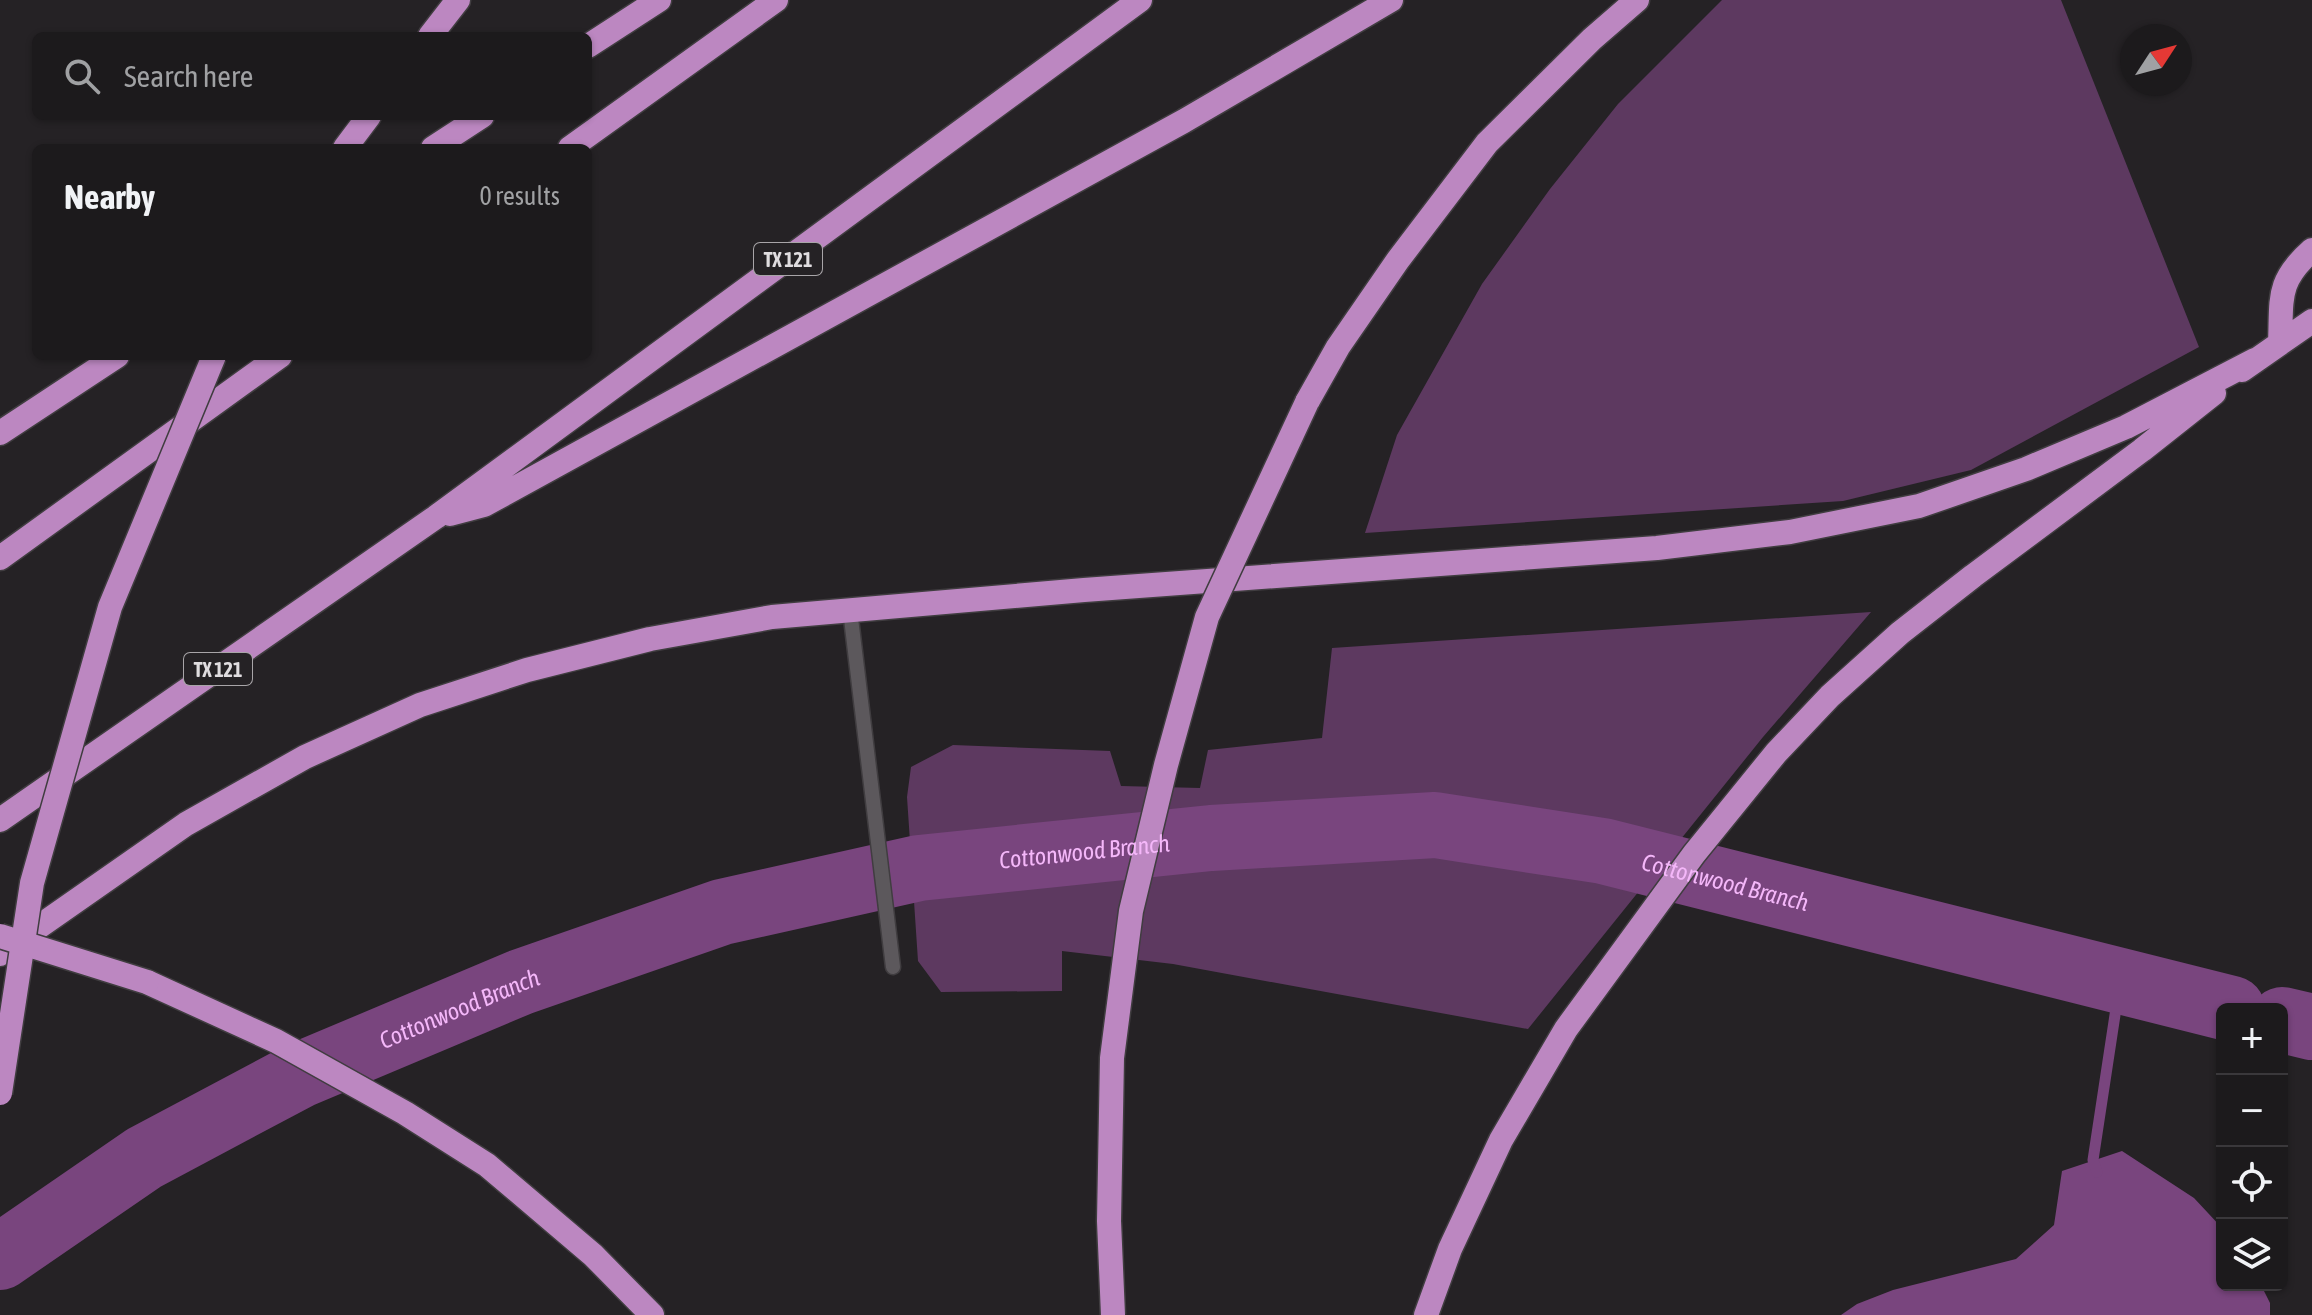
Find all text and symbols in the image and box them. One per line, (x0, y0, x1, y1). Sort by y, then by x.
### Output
north arrow (2120, 24, 2192, 96)
search box (32, 32, 592, 120)
icon: search (60, 54, 104, 98)
text: Search here (124, 59, 253, 93)
text: Nearby (64, 177, 155, 216)
text: 0 results (479, 181, 560, 211)
road number: TX 121 (754, 243, 822, 275)
road number: TX 121 (184, 653, 252, 685)
water label: Cottonwood Branch (998, 829, 1171, 873)
water label: Cottonwood Branch (1639, 848, 1812, 916)
water label: Cottonwood Branch (375, 963, 543, 1054)
map controls (2216, 1003, 2288, 1291)
button: + (2216, 1003, 2288, 1075)
button: − (2216, 1075, 2288, 1147)
button: locate (2216, 1147, 2288, 1219)
button: layers (2216, 1219, 2288, 1291)

